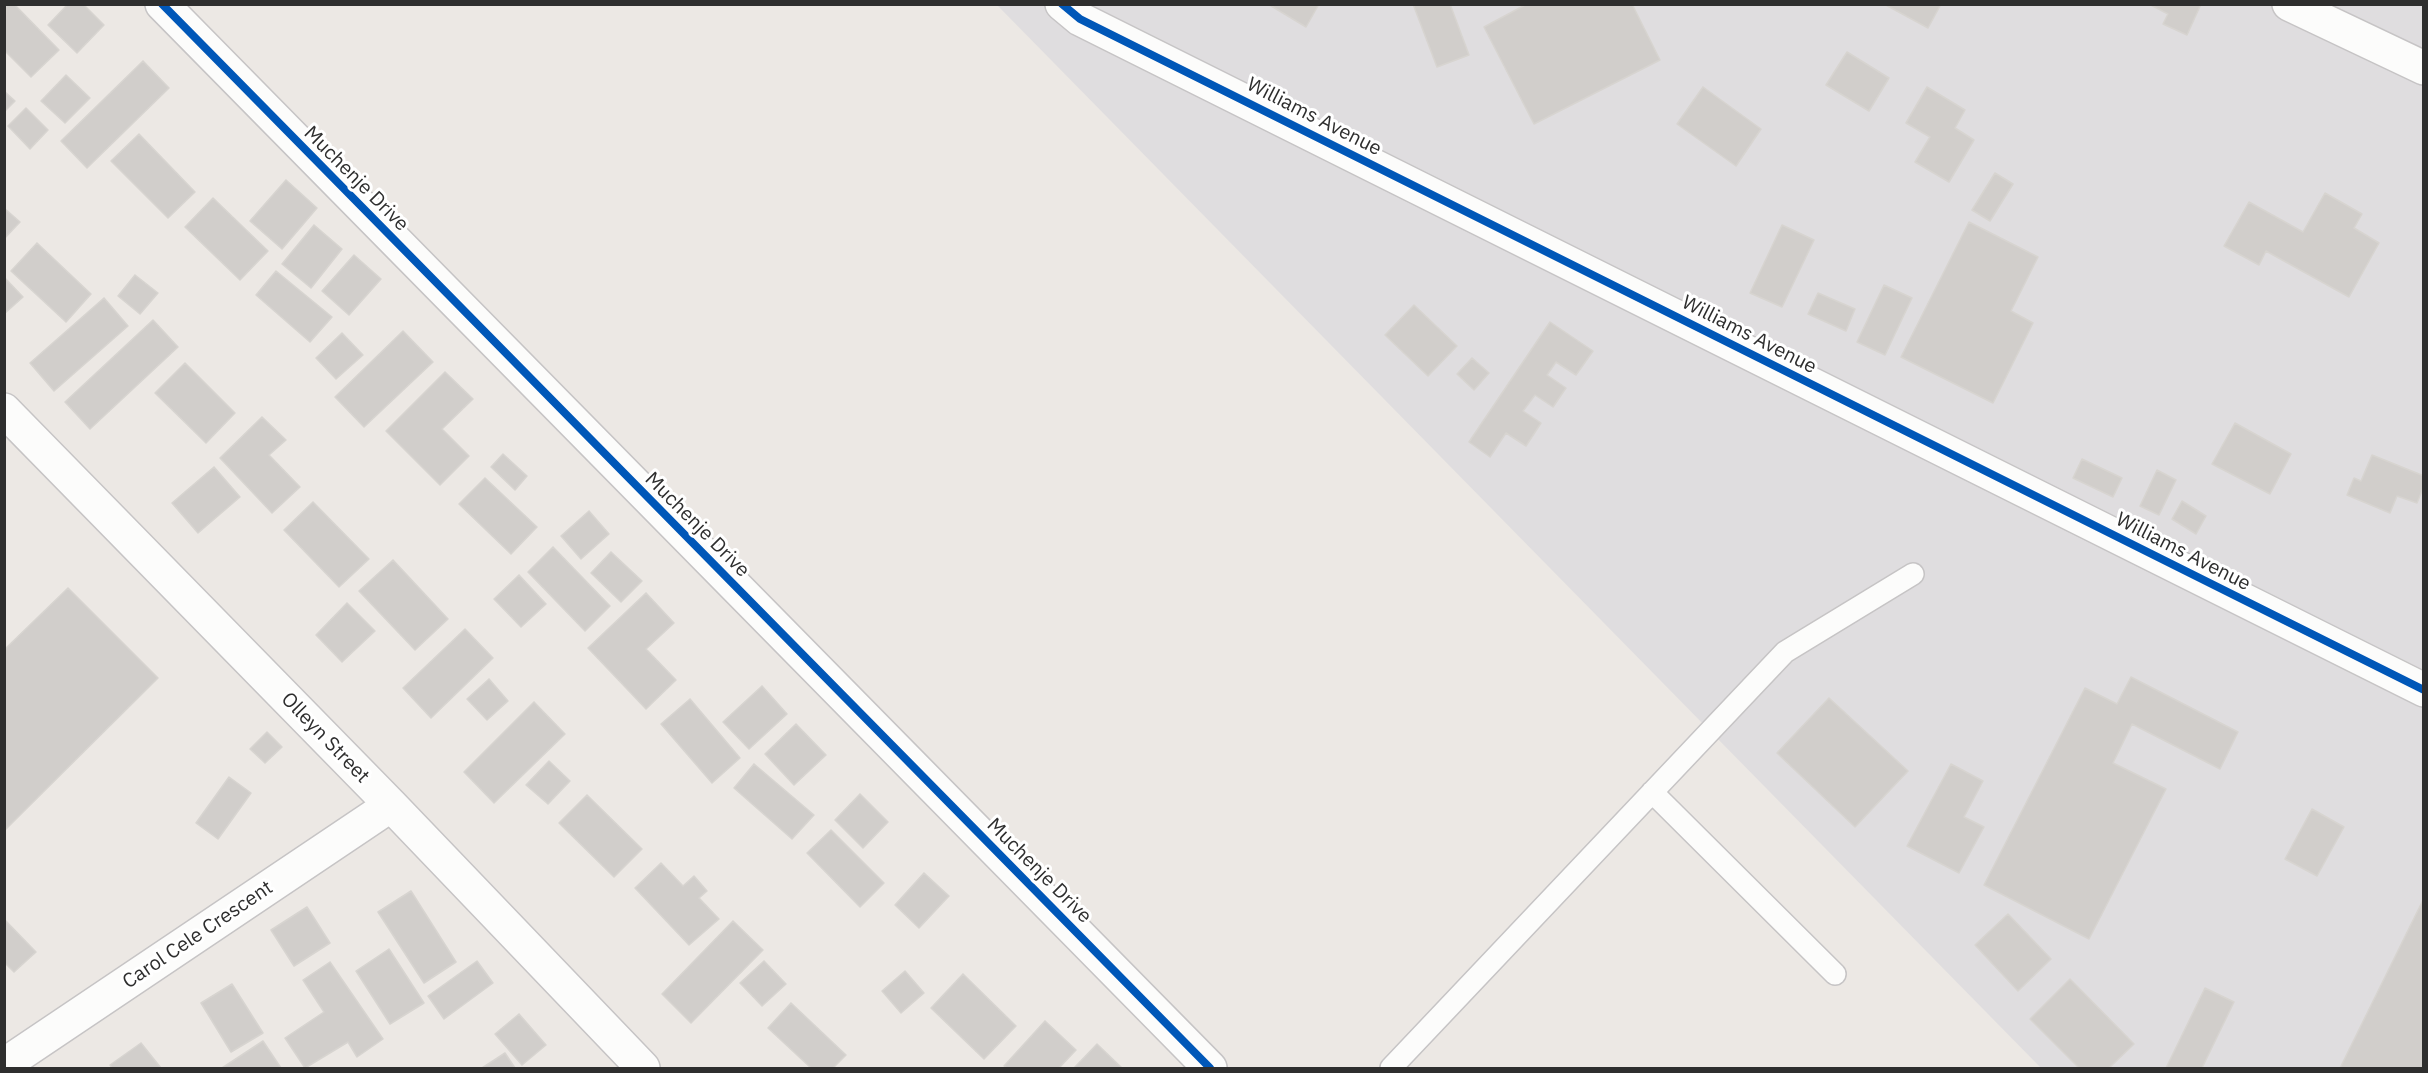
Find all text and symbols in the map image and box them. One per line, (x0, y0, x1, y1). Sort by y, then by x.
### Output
street label: Williams Avenue (1243, 73, 1385, 161)
street label: Muchenje Drive (299, 122, 413, 236)
street label: Williams Avenue (1678, 291, 1820, 379)
street label: Muchenje Drive (640, 468, 754, 582)
street label: Williams Avenue (2112, 508, 2254, 596)
street label: Olleyn Street (276, 688, 374, 788)
street label: Muchenje Drive (982, 814, 1096, 928)
street label: Carol Cele Crescent (118, 876, 278, 994)

